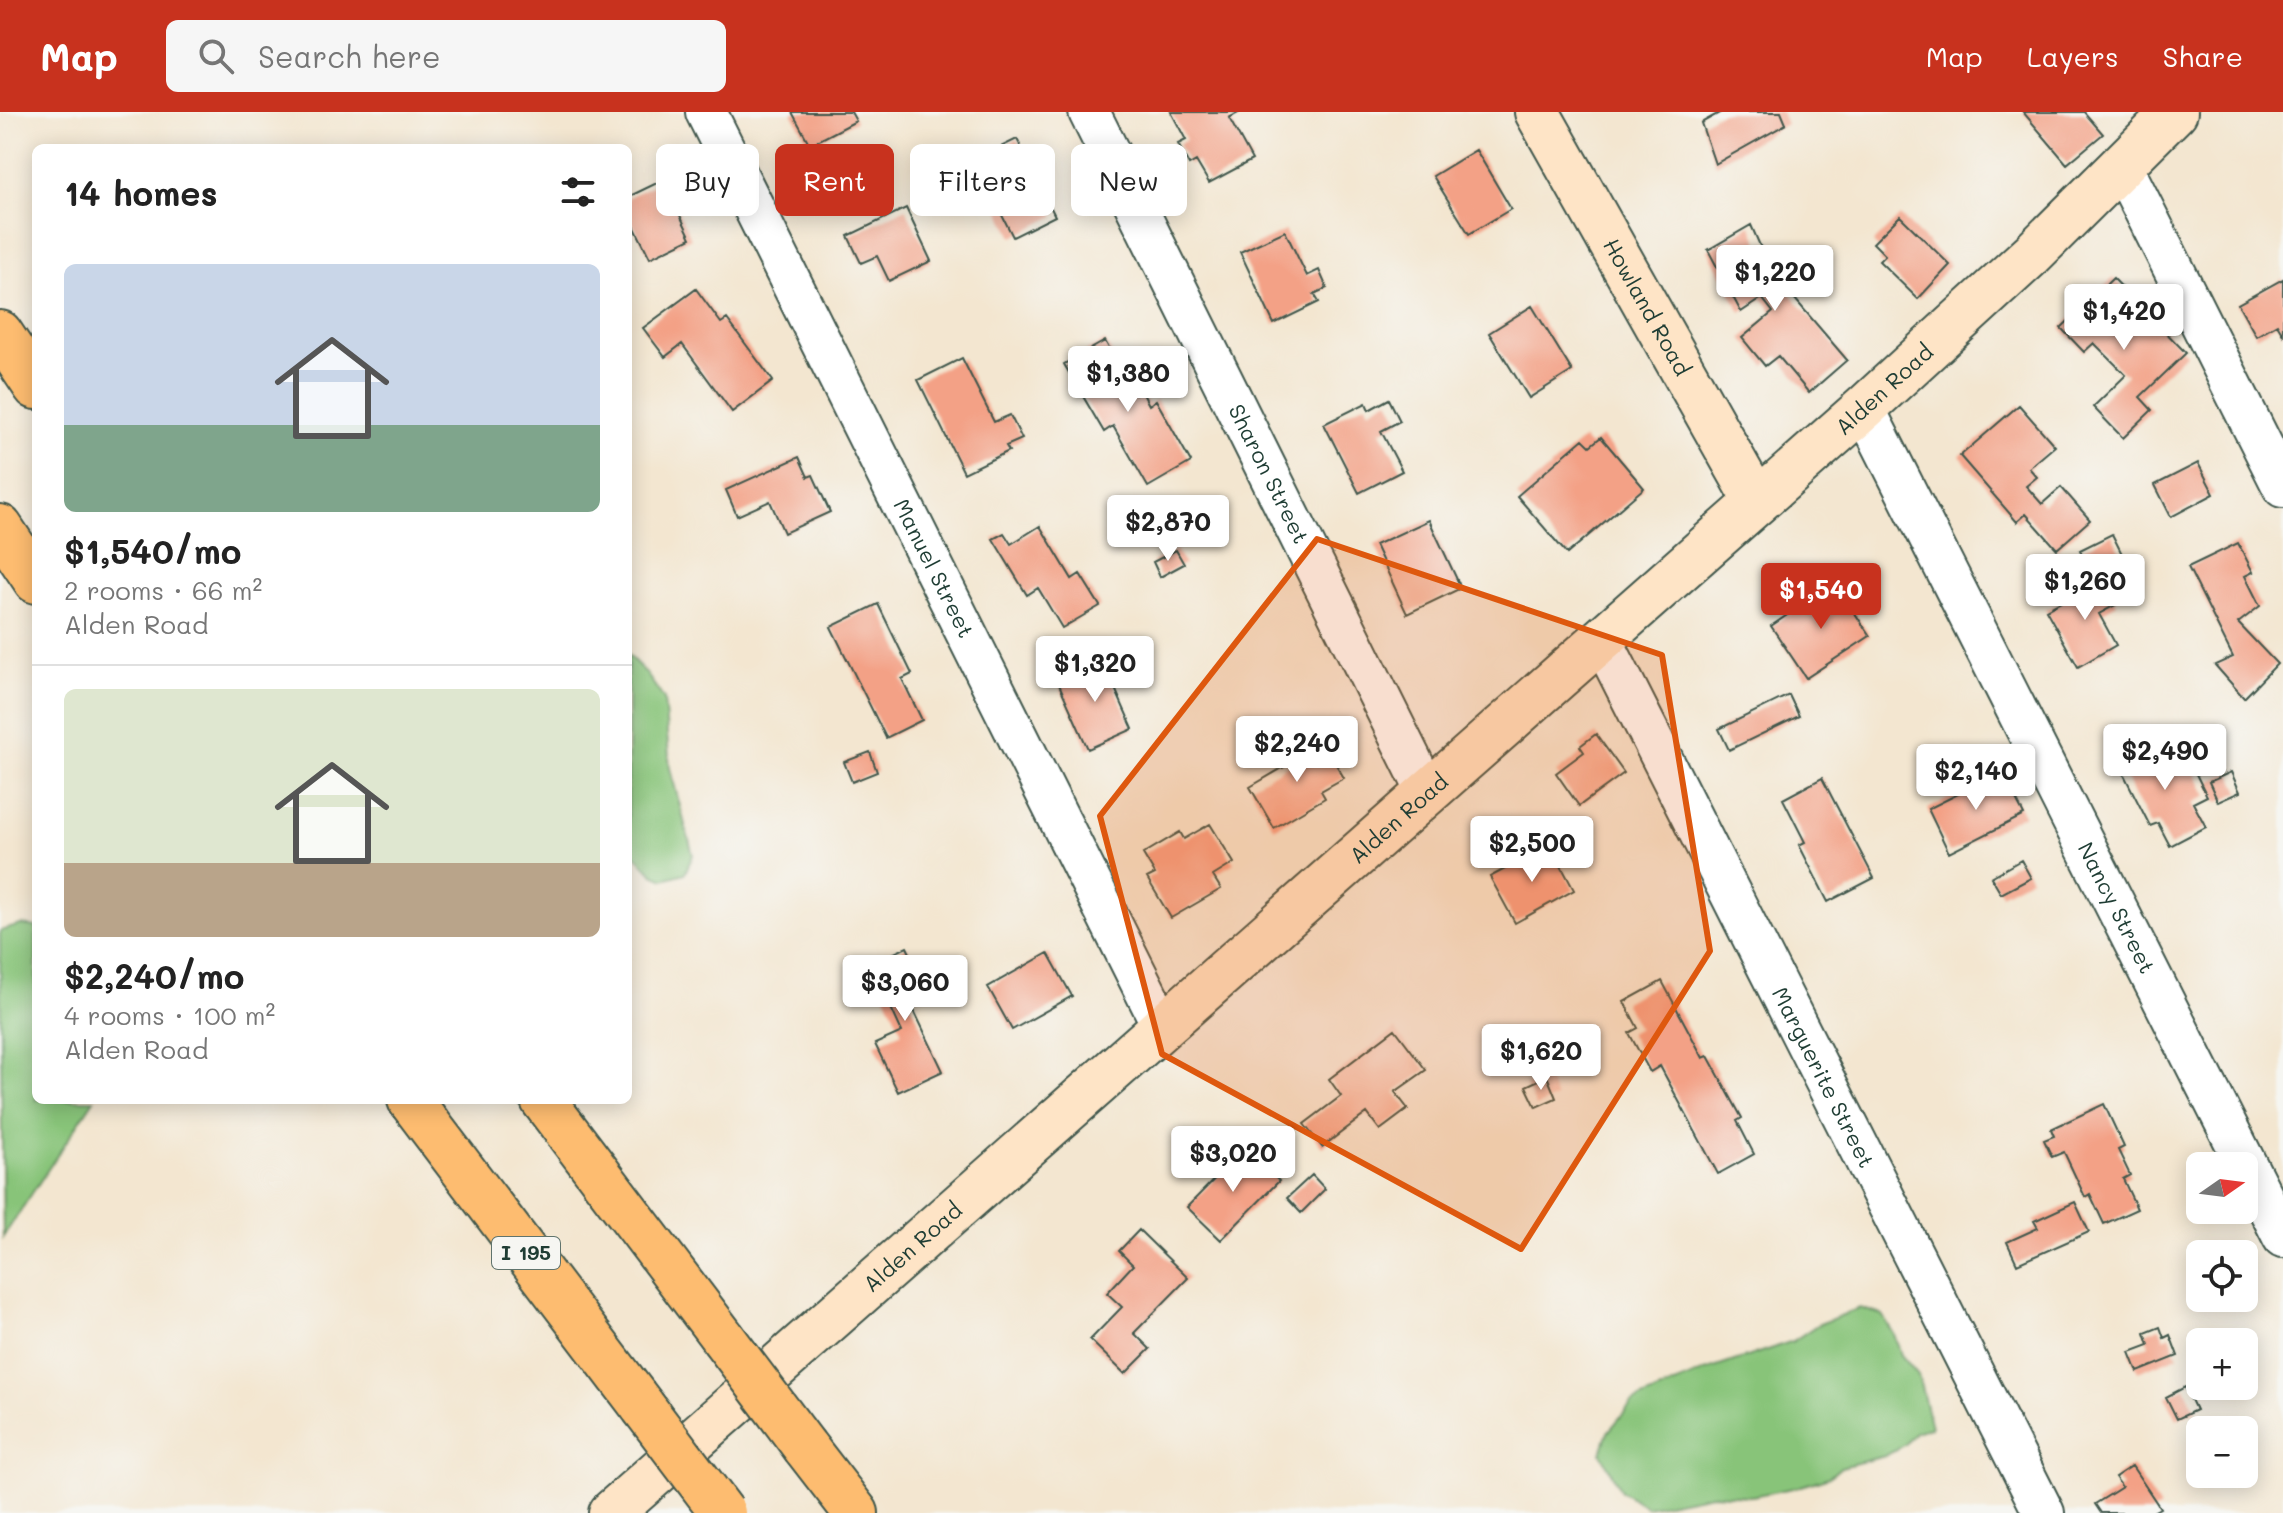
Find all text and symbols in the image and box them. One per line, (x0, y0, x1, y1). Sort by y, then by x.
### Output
search box (166, 20, 726, 92)
text: Map (40, 31, 118, 81)
icon: search (194, 34, 238, 78)
text: Search here (258, 36, 441, 76)
text: Map (1926, 38, 1983, 74)
text: Layers (2027, 38, 2119, 74)
text: Share (2163, 38, 2243, 74)
chip: Buy (656, 144, 759, 216)
chip: Rent (775, 144, 894, 216)
chip: Filters (910, 144, 1055, 216)
chip: New (1071, 144, 1187, 216)
text: 14 homes (64, 170, 218, 215)
icon: filters (556, 170, 600, 214)
street label: Howland Road (1597, 233, 1698, 381)
pin: $1,220 (1710, 245, 1840, 313)
text: $1,220 (1734, 254, 1816, 288)
pin: $1,420 (2059, 284, 2189, 352)
text: $1,420 (2082, 293, 2166, 327)
icon: home (260, 316, 404, 460)
street label: Alden Road (1829, 337, 1939, 441)
pin: $1,380 (1063, 346, 1193, 414)
text: $1,380 (1086, 355, 1170, 389)
street label: Sharon Street (1222, 399, 1316, 548)
street label: Manuel Street (887, 494, 981, 642)
pin: $2,870 (1103, 495, 1233, 563)
text: $2,870 (1125, 504, 1211, 538)
text: $1,540/mo (64, 528, 241, 573)
pin: $1,260 (2020, 554, 2150, 622)
pin: $1,540 (1756, 563, 1886, 631)
text: $1,260 (2044, 563, 2126, 597)
text: $1,540 (1779, 572, 1863, 606)
text: 2 rooms · 66 m² (64, 573, 262, 607)
text: Alden Road (64, 607, 209, 641)
pin: $1,320 (1030, 636, 1160, 704)
text: $1,320 (1054, 645, 1136, 679)
pin: $2,240 (1232, 716, 1362, 784)
pin: $2,490 (2100, 724, 2230, 792)
text: $2,240 (1254, 725, 1340, 759)
text: $2,490 (2121, 733, 2209, 767)
icon: home (260, 741, 404, 885)
pin: $2,140 (1911, 744, 2041, 812)
text: $2,140 (1934, 753, 2018, 787)
street label: Alden Road (1343, 767, 1454, 869)
pin: $2,500 (1467, 816, 1597, 884)
text: $2,500 (1488, 825, 1576, 859)
street label: Nancy Street (2072, 837, 2162, 978)
text: $2,240/mo (64, 953, 244, 998)
pin: $3,060 (840, 955, 970, 1023)
text: $3,060 (861, 964, 949, 998)
street label: Marguerite Street (1766, 982, 1882, 1172)
text: 4 rooms · 100 m² (64, 998, 275, 1032)
pin: $1,620 (1476, 1024, 1606, 1092)
text: Alden Road (64, 1032, 209, 1066)
text: $1,620 (1500, 1033, 1582, 1067)
pin: $3,020 (1168, 1126, 1298, 1194)
text: $3,020 (1189, 1135, 1277, 1169)
north arrow (2186, 1152, 2258, 1224)
map controls (2186, 1152, 2258, 1488)
street label: Alden Road (857, 1195, 968, 1298)
road number: I 195 (492, 1237, 560, 1269)
button: locate (2186, 1240, 2258, 1312)
button: + (2186, 1328, 2258, 1400)
button: − (2186, 1416, 2258, 1488)

